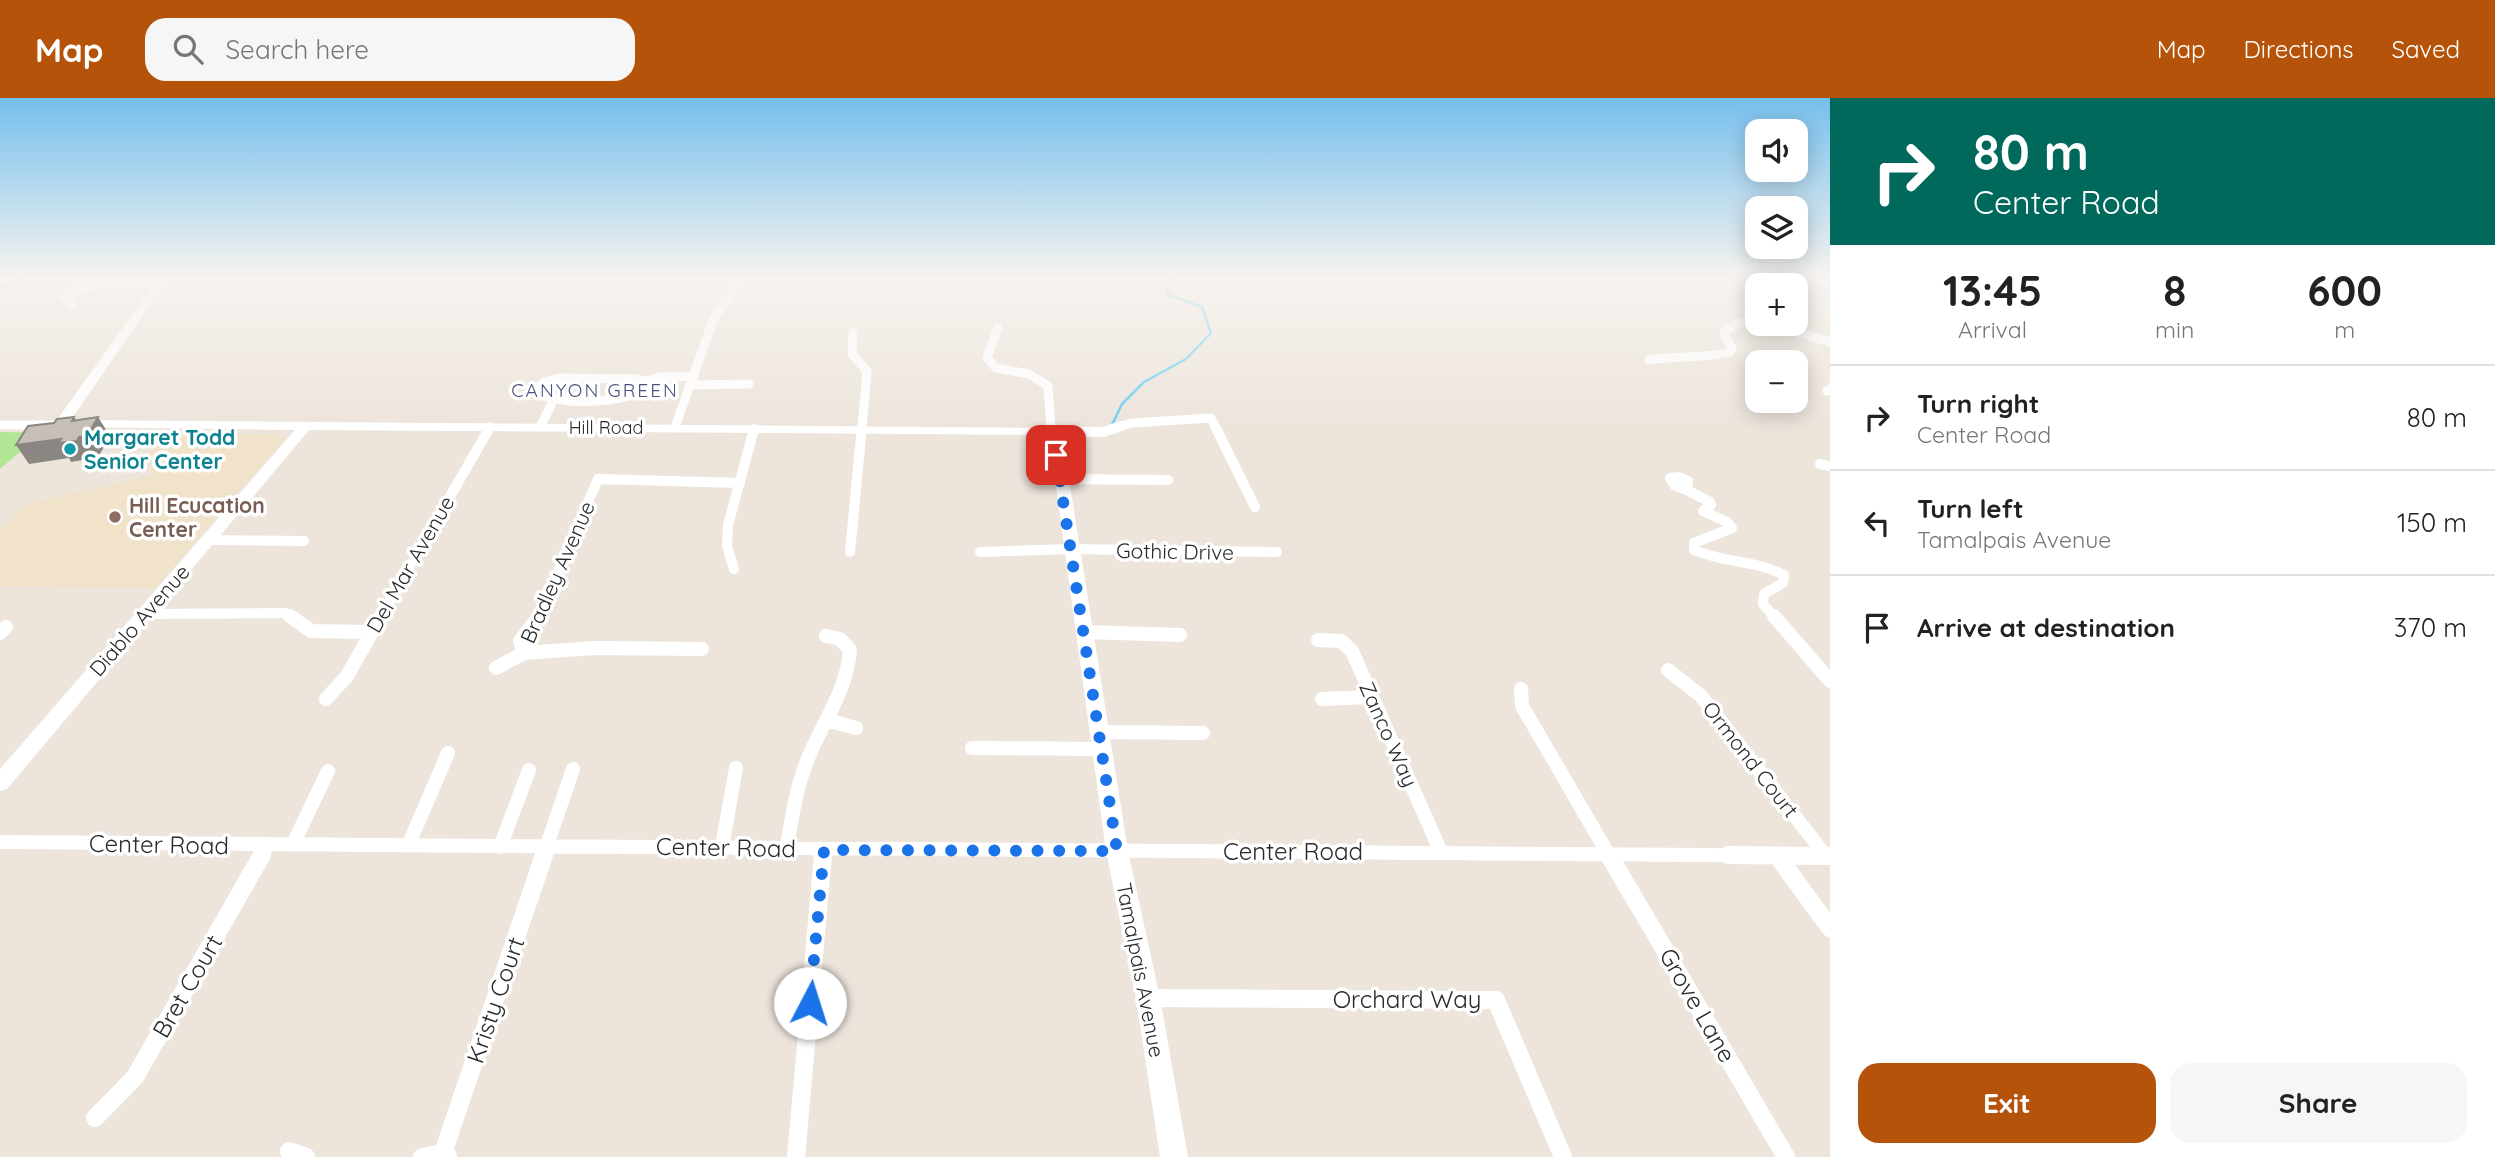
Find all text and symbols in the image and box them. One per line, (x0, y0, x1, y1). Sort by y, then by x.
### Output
search box (145, 18, 635, 81)
text: Map (35, 29, 103, 70)
icon: search (169, 30, 207, 68)
text: Search here (225, 33, 369, 66)
text: Map (2157, 34, 2206, 64)
text: Directions (2244, 34, 2354, 64)
text: Saved (2392, 34, 2460, 64)
map controls (1745, 119, 1808, 413)
button: sound (1745, 119, 1808, 182)
text: 80 m (1973, 121, 2089, 182)
icon: right (1858, 126, 1949, 217)
text: Center Road (1973, 182, 2160, 222)
button: layers (1745, 196, 1808, 259)
text: 13:45 (1943, 264, 2042, 317)
text: 8 (2163, 264, 2186, 317)
text: 600 (2307, 264, 2382, 317)
button: + (1745, 273, 1808, 336)
text: Arrival (1958, 315, 2027, 344)
text: min (2155, 315, 2194, 344)
text: m (2334, 315, 2355, 344)
button: − (1745, 350, 1808, 413)
district label: CANYON GREEN (511, 378, 679, 402)
text: Turn right (1917, 387, 2039, 420)
icon: right (1858, 399, 1896, 437)
text: 80 m (2407, 401, 2467, 434)
street label: Hill Road (569, 416, 643, 439)
text: Center Road (1917, 420, 2051, 449)
place label: Margaret Todd Senior Center (84, 424, 235, 474)
pin (1026, 425, 1086, 485)
icon: arrive (1037, 436, 1075, 474)
marker: Margaret Todd Senior Center (62, 441, 78, 457)
street label: Del Mar Avenue (360, 491, 460, 637)
place label: Hill Ecucation Center (129, 492, 265, 542)
text: Turn left (1917, 492, 2024, 525)
street label: Bradley Avenue (514, 497, 600, 647)
icon: left (1858, 504, 1896, 542)
text: 150 m (2397, 506, 2467, 539)
marker: Hill Ecucation Center (107, 509, 123, 525)
text: Tamalpais Avenue (1917, 525, 2111, 554)
street label: Gothic Drive (1116, 537, 1234, 565)
street label: Diablo Avenue (83, 559, 195, 681)
icon: arrive (1858, 609, 1896, 647)
text: Arrive at destination (1917, 611, 2175, 644)
text: 370 m (2394, 611, 2467, 644)
street label: Zanco Way (1354, 677, 1424, 791)
street label: Ormond Court (1698, 696, 1804, 822)
street label: Center Road (89, 828, 229, 860)
street label: Center Road (656, 831, 796, 863)
street label: Center Road (1223, 836, 1363, 866)
street label: Tamalpais Avenue (1111, 880, 1171, 1060)
street label: Bret Court (146, 929, 228, 1043)
street label: Kristy Court (459, 933, 531, 1067)
street label: Grove Lane (1653, 942, 1743, 1068)
position arrow (773, 966, 847, 1040)
street label: Orchard Way (1333, 984, 1481, 1014)
button: Exit (1858, 1063, 2156, 1143)
button: Share (2170, 1063, 2467, 1143)

